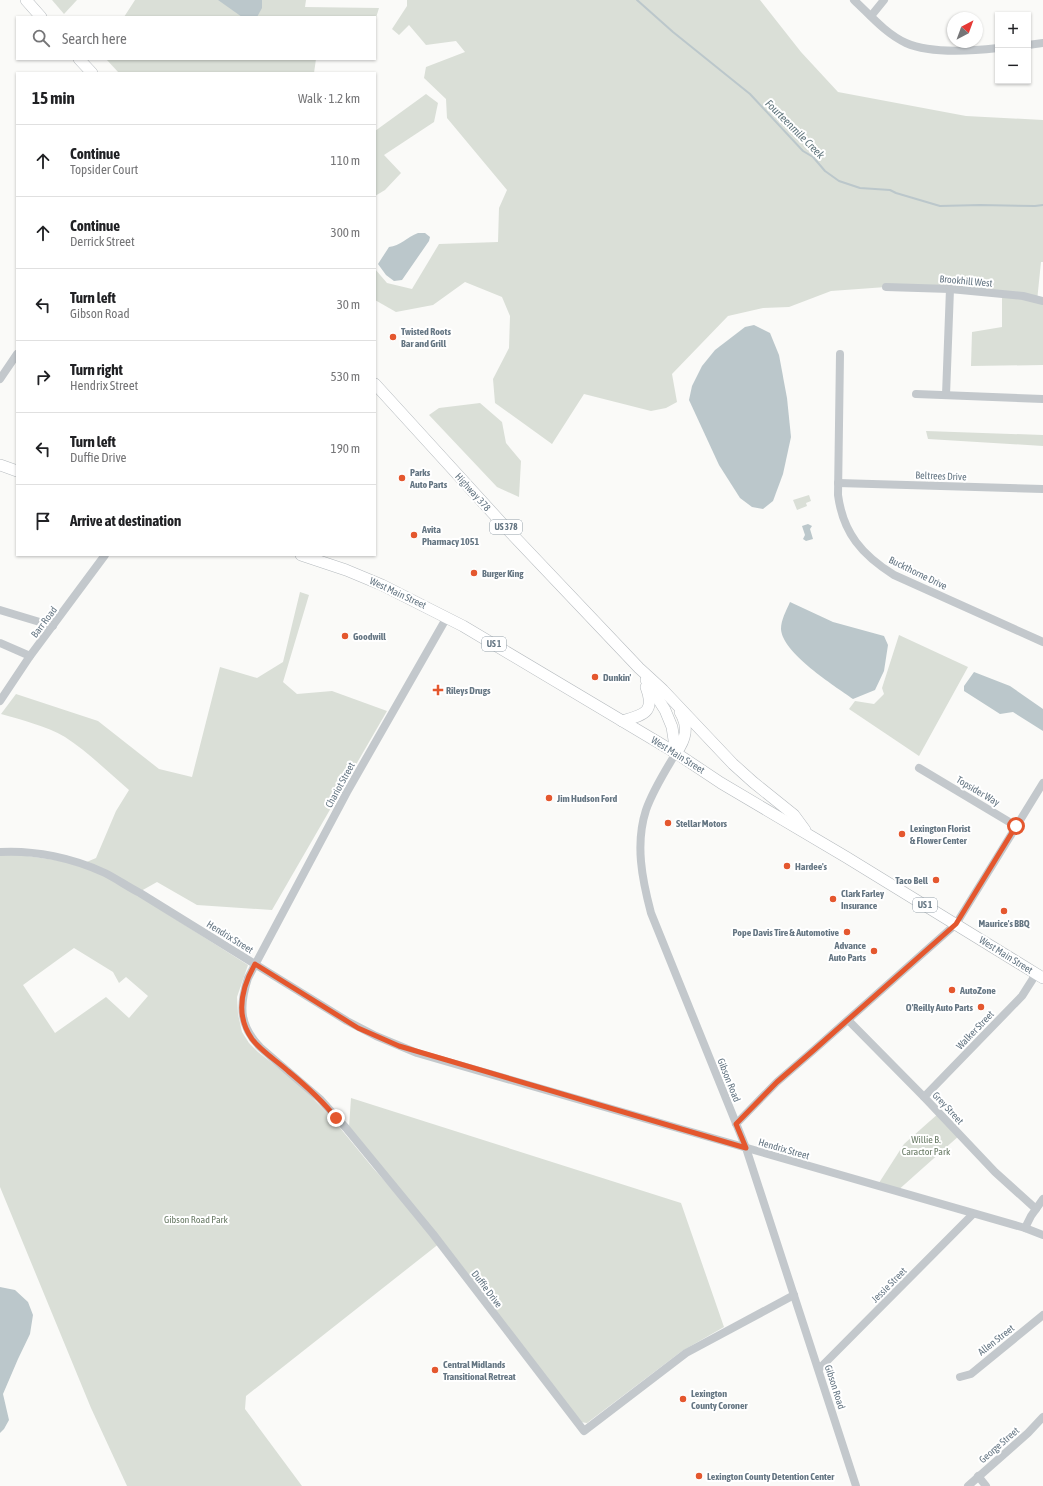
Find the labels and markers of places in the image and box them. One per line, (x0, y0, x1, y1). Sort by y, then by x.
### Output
place label: Twisted Roots Bar and Grill (401, 326, 451, 349)
marker: Twisted Roots Bar and Grill (388, 332, 398, 342)
place label: Parks Auto Parts (409, 467, 448, 490)
marker: Parks Auto Parts (397, 473, 407, 483)
place label: Avita Pharmacy 1051 (421, 524, 479, 547)
marker: Avita Pharmacy 1051 (409, 530, 419, 540)
marker: Burger King (469, 568, 479, 578)
place label: Burger King (482, 568, 524, 579)
marker: Goodwill (340, 631, 350, 641)
place label: Goodwill (353, 631, 386, 642)
marker: Dunkin' (590, 672, 600, 682)
place label: Dunkin' (603, 672, 632, 683)
marker: Rileys Drugs (433, 685, 443, 695)
place label: Rileys Drugs (446, 685, 491, 696)
marker: Jim Hudson Ford (544, 793, 554, 803)
place label: Jim Hudson Ford (556, 793, 617, 804)
marker: Stellar Motors (663, 818, 673, 828)
place label: Stellar Motors (676, 818, 728, 829)
place label: Lexington Florist & Flower Center (910, 823, 971, 846)
marker: Lexington Florist & Flower Center (897, 829, 907, 839)
marker: Hardee's (782, 861, 792, 871)
place label: Hardee's (795, 861, 828, 872)
place label: Taco Bell (895, 875, 928, 886)
marker: Taco Bell (931, 875, 941, 885)
place label: Clark Farley Insurance (841, 888, 885, 911)
marker: Clark Farley Insurance (828, 894, 838, 904)
marker: Maurice's BBQ (999, 906, 1009, 916)
place label: Maurice's BBQ (978, 918, 1030, 929)
place label: Pope Davis Tire & Automotive (733, 927, 839, 938)
marker: Pope Davis Tire & Automotive (842, 927, 852, 937)
place label: Advance Auto Parts (828, 940, 866, 963)
marker: Advance Auto Parts (869, 946, 879, 956)
marker: AutoZone (947, 985, 957, 995)
place label: AutoZone (959, 985, 996, 996)
place label: O'Reilly Auto Parts (906, 1002, 973, 1013)
marker: O'Reilly Auto Parts (976, 1002, 986, 1012)
place label: Central Midlands Transitional Retreat (443, 1359, 516, 1382)
marker: Central Midlands Transitional Retreat (430, 1365, 440, 1375)
place label: Lexington County Coroner (691, 1388, 748, 1411)
marker: Lexington County Coroner (678, 1394, 688, 1404)
marker: Lexington County Detention Center (694, 1471, 704, 1481)
place label: Lexington County Detention Center (707, 1471, 835, 1482)

